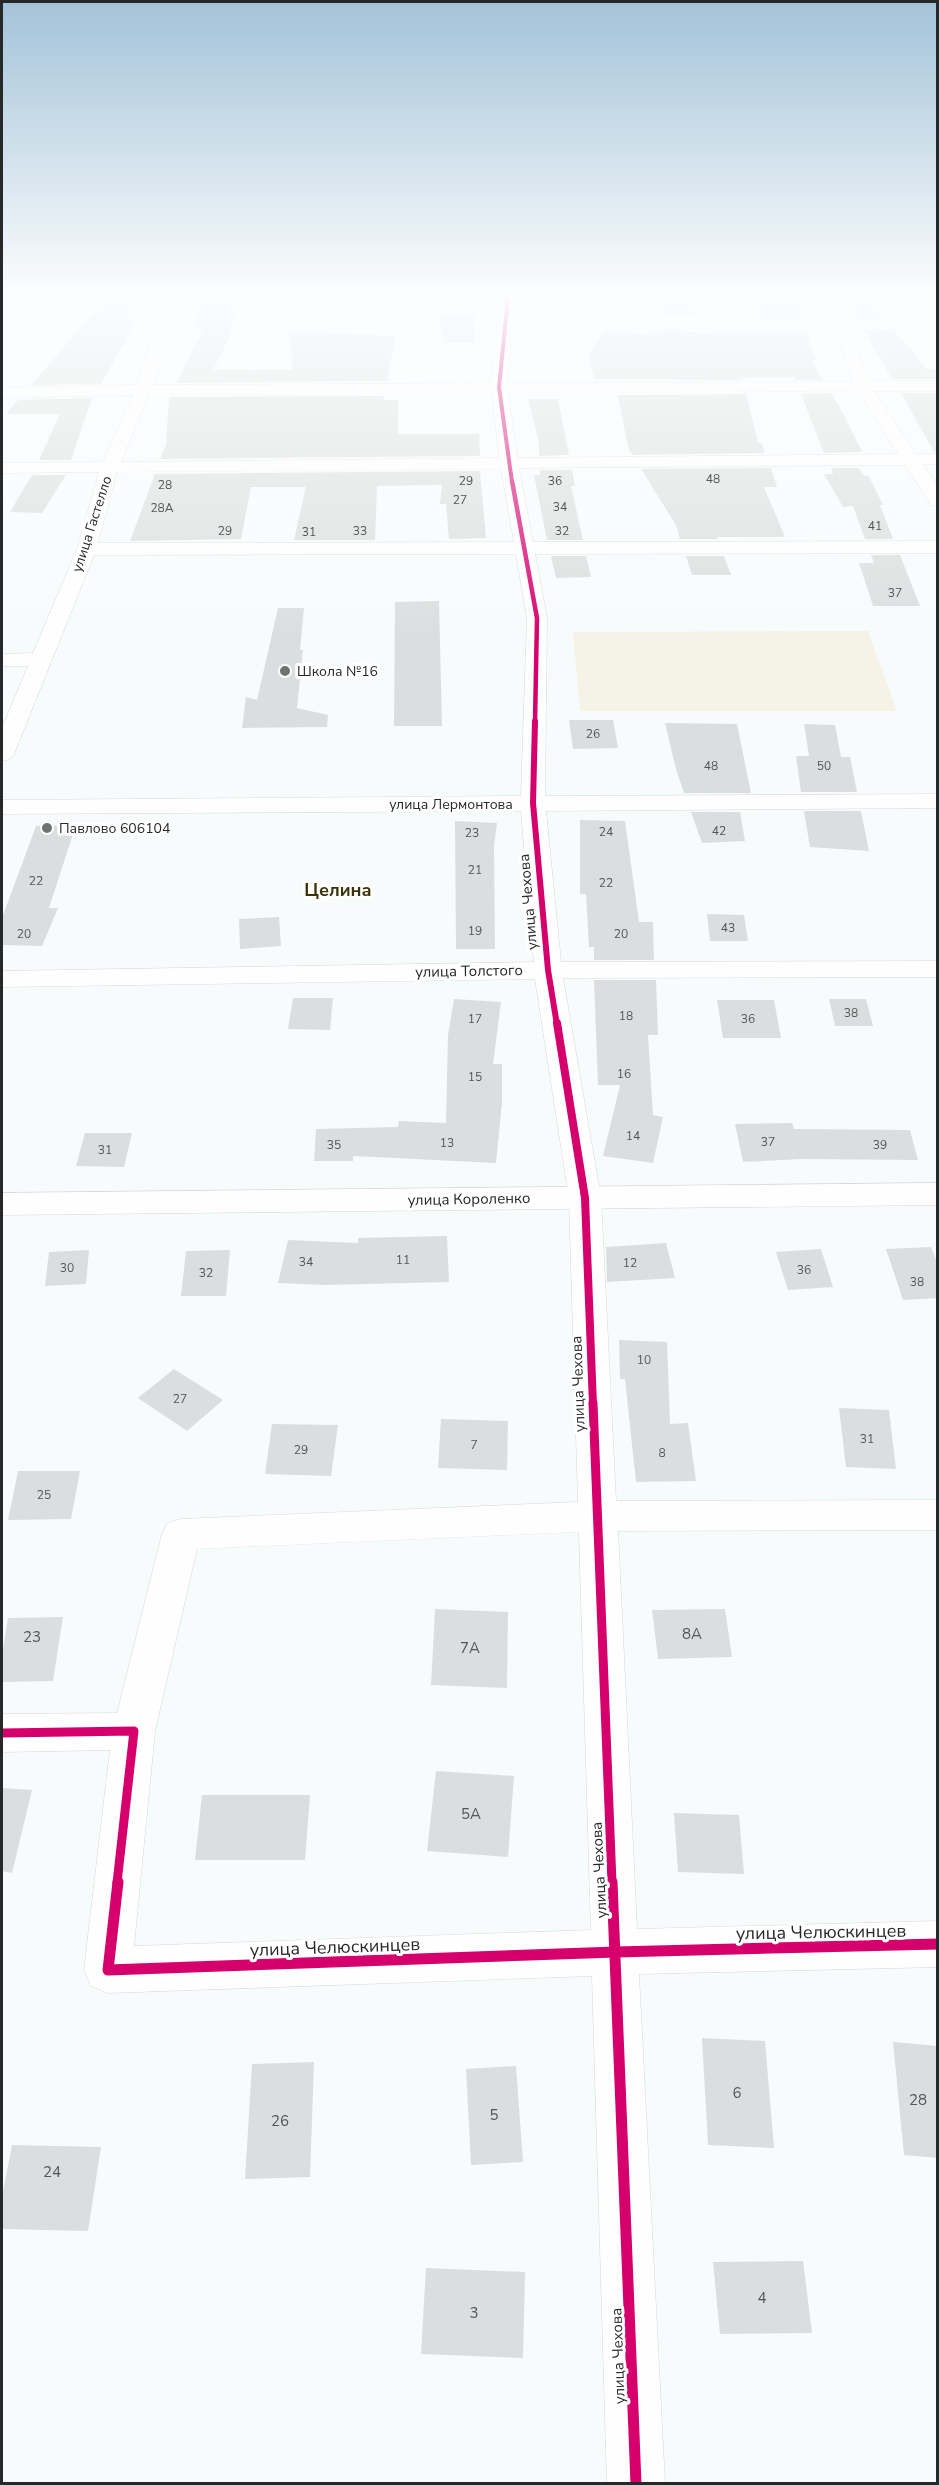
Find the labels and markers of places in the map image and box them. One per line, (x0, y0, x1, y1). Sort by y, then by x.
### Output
place label: Школа №16 (297, 662, 378, 681)
marker: Школа №16 (278, 664, 292, 678)
place label: Павлово 606104 (59, 819, 170, 838)
marker: Павлово 606104 (40, 821, 54, 835)

